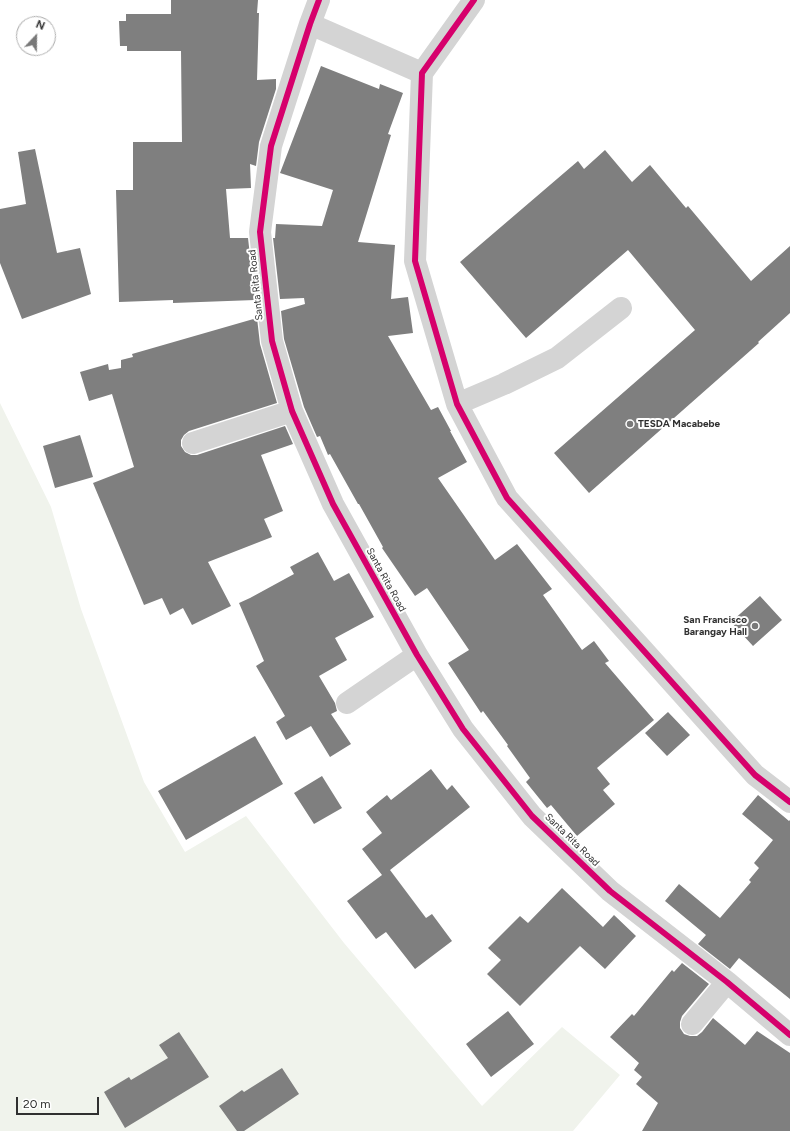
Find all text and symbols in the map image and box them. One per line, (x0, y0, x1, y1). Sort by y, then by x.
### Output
north arrow (16, 16, 56, 56)
text: N (34, 18, 47, 33)
street label: Santa Rita Road (246, 249, 266, 321)
place label: TESDA Macabebe (638, 418, 720, 430)
marker: TESDA Macabebe (625, 419, 635, 429)
street label: Santa Rita Road (364, 546, 408, 614)
place label: San Francisco Barangay Hall (683, 614, 747, 638)
marker: San Francisco Barangay Hall (750, 621, 760, 631)
street label: Santa Rita Road (542, 811, 602, 869)
scale bar (18, 1089, 101, 1115)
text: 20 m (23, 1097, 51, 1111)

